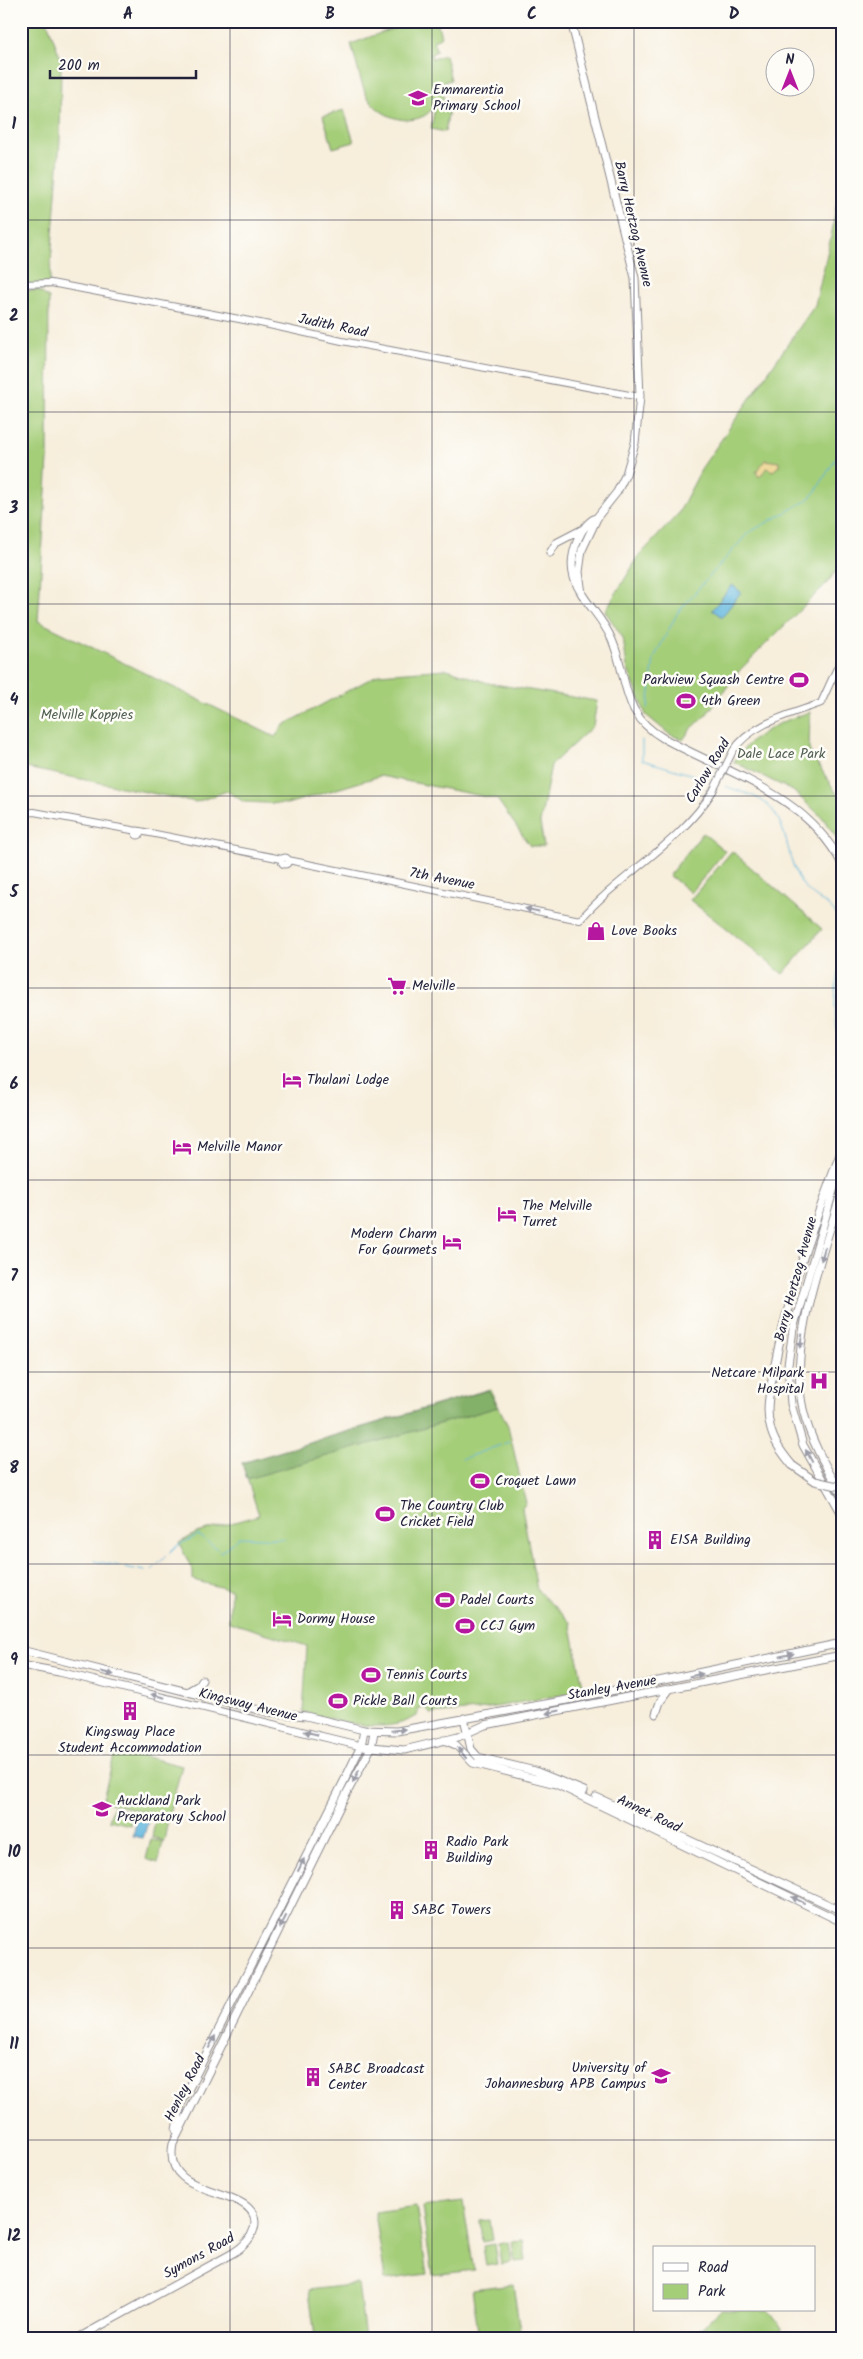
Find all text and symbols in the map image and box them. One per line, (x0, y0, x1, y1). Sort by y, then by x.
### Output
text: A (123, 2, 133, 27)
text: B (325, 2, 335, 27)
text: C (527, 2, 537, 27)
text: D (729, 2, 740, 27)
scale bar (50, 48, 196, 80)
north arrow (766, 48, 816, 98)
text: N (786, 49, 795, 71)
text: 200 m (58, 54, 100, 78)
place label: Emmarentia Primary School (433, 79, 521, 117)
school or university icon: Emmarentia Primary School (407, 87, 429, 109)
text: 1 (12, 112, 17, 137)
street label: Barry Hertzog Avenue (608, 159, 658, 290)
text: 2 (9, 304, 19, 329)
street label: Judith Road (296, 308, 371, 344)
text: 3 (9, 496, 19, 521)
place label: Parkview Squash Centre (643, 669, 785, 691)
sports icon: Parkview Squash Centre (788, 669, 810, 691)
text: 4 (10, 688, 19, 713)
sports icon: 4th Green (675, 690, 697, 712)
place label: 4th Green (701, 690, 761, 712)
park label: Melville Koppies (41, 704, 133, 726)
street label: Carlow Road (680, 733, 737, 808)
park label: Dale Lace Park (737, 743, 826, 765)
street label: 7th Avenue (407, 862, 477, 896)
text: 5 (9, 880, 20, 905)
one-way arrow (524, 906, 540, 914)
shop icon: Love Books (585, 920, 607, 942)
place label: Love Books (611, 920, 677, 942)
supermarket icon: Melville (386, 975, 408, 997)
place label: Melville (412, 975, 456, 997)
hotel icon: Thulani Lodge (281, 1069, 303, 1091)
place label: Thulani Lodge (307, 1069, 390, 1091)
text: 6 (10, 1072, 19, 1097)
hotel icon: Melville Manor (171, 1136, 193, 1158)
place label: Melville Manor (197, 1136, 283, 1158)
place label: The Melville Turret (522, 1195, 593, 1233)
hotel icon: The Melville Turret (496, 1203, 518, 1225)
street label: Barry Hertzog Avenue (769, 1213, 823, 1344)
place label: Modern Charm For Gourmets (350, 1223, 437, 1261)
hotel icon: Modern Charm For Gourmets (441, 1231, 463, 1253)
one-way arrow (819, 1246, 827, 1261)
text: 7 (10, 1264, 18, 1289)
one-way arrow (796, 1333, 804, 1349)
place label: Netcare Milpark Hospital (711, 1362, 805, 1400)
hospital icon: Netcare Milpark Hospital (808, 1370, 830, 1392)
one-way arrow (805, 1449, 813, 1464)
text: 8 (9, 1456, 19, 1481)
sports icon: Croquet Lawn (469, 1470, 491, 1492)
place label: Croquet Lawn (495, 1470, 576, 1492)
place label: The Country Club Cricket Field (400, 1495, 505, 1533)
sports icon: The Country Club Cricket Field (374, 1503, 396, 1525)
building icon: EISA Building (644, 1529, 666, 1551)
place label: EISA Building (670, 1529, 751, 1551)
sports icon: Padel Courts (434, 1589, 456, 1611)
place label: Padel Courts (460, 1589, 534, 1611)
hotel icon: Dormy House (271, 1608, 293, 1630)
place label: Dormy House (297, 1608, 376, 1630)
sports icon: CCJ Gym (454, 1615, 476, 1637)
place label: CCJ Gym (480, 1615, 535, 1637)
text: 9 (10, 1648, 18, 1673)
one-way arrow (779, 1651, 795, 1659)
sports icon: Tennis Courts (360, 1664, 382, 1686)
place label: Tennis Courts (386, 1664, 467, 1686)
one-way arrow (100, 1669, 115, 1677)
street label: Stanley Avenue (566, 1669, 659, 1707)
one-way arrow (688, 1670, 704, 1678)
street label: Kingsway Avenue (196, 1682, 300, 1728)
sports icon: Pickle Ball Courts (327, 1690, 349, 1712)
place label: Pickle Ball Courts (353, 1690, 458, 1712)
one-way arrow (151, 1692, 166, 1700)
building icon: Kingsway Place Student Accommodation (119, 1700, 141, 1722)
one-way arrow (544, 1708, 560, 1716)
place label: Kingsway Place Student Accommodation (58, 1721, 202, 1759)
one-way arrow (391, 1726, 407, 1734)
one-way arrow (303, 1729, 318, 1737)
one-way arrow (456, 1747, 467, 1760)
one-way arrow (351, 1770, 360, 1783)
street label: Annet Road (613, 1789, 686, 1839)
place label: Auckland Park Preparatory School (117, 1790, 226, 1828)
school or university icon: Auckland Park Preparatory School (91, 1798, 113, 1820)
place label: Radio Park Building (446, 1831, 509, 1869)
building icon: Radio Park Building (420, 1839, 442, 1861)
text: 10 (7, 1840, 21, 1865)
one-way arrow (297, 1858, 305, 1873)
one-way arrow (791, 1896, 805, 1904)
building icon: SABC Towers (386, 1899, 408, 1921)
place label: SABC Towers (412, 1899, 491, 1921)
one-way arrow (279, 1914, 287, 1929)
text: 11 (9, 2032, 19, 2057)
one-way arrow (208, 2035, 216, 2049)
street label: Henley Road (159, 2050, 212, 2126)
place label: University of Johannesburg APB Campus (485, 2057, 648, 2095)
place label: SABC Broadcast Center (328, 2058, 425, 2096)
school or university icon: University of Johannesburg APB Campus (650, 2065, 672, 2087)
building icon: SABC Broadcast Center (302, 2066, 324, 2088)
text: 12 (7, 2224, 21, 2249)
street label: Symons Road (159, 2227, 240, 2285)
legend (653, 2246, 816, 2312)
text: Road (698, 2256, 729, 2280)
text: Park (698, 2280, 726, 2304)

